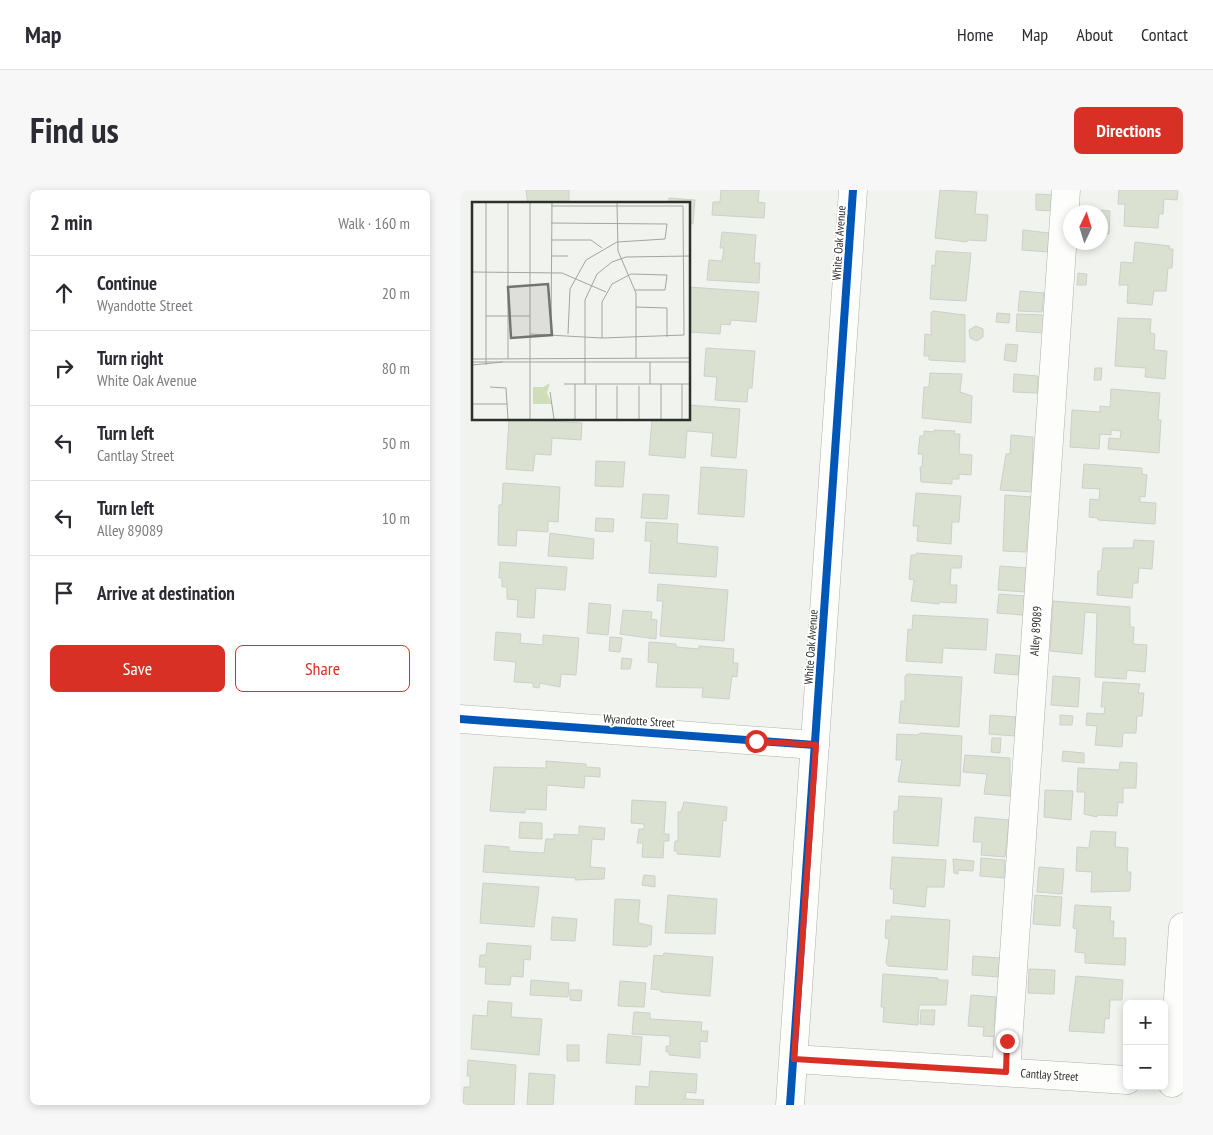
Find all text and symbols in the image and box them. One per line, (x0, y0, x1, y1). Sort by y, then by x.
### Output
text: Map (25, 19, 62, 50)
text: Home (957, 23, 994, 46)
text: Map (1022, 23, 1048, 46)
text: About (1076, 23, 1113, 46)
text: Contact (1141, 23, 1188, 46)
text: Find us (30, 107, 119, 153)
button: Directions (1074, 107, 1183, 154)
inset map (472, 202, 690, 420)
street label: White Oak Avenue (828, 205, 849, 281)
north arrow (1063, 205, 1108, 250)
text: 2 min (50, 209, 92, 236)
text: Walk · 160 m (338, 213, 410, 233)
text: Continue (97, 271, 157, 295)
icon: ahead (50, 279, 78, 307)
text: 20 m (382, 283, 410, 303)
text: Wyandotte Street (97, 295, 193, 315)
text: Turn right (97, 346, 163, 370)
icon: right (50, 354, 78, 382)
text: 80 m (382, 358, 410, 378)
text: White Oak Avenue (97, 370, 197, 390)
text: Turn left (97, 421, 154, 445)
icon: left (50, 429, 78, 457)
text: 50 m (382, 433, 410, 453)
text: Cantlay Street (97, 445, 174, 465)
text: Turn left (97, 496, 154, 520)
icon: left (50, 504, 78, 532)
text: 10 m (382, 508, 410, 528)
text: Alley 89089 (97, 520, 163, 540)
icon: arrive (50, 579, 78, 607)
text: Arrive at destination (97, 581, 235, 605)
street label: Alley 89089 (1026, 606, 1045, 656)
street label: White Oak Avenue (800, 609, 821, 685)
button: Save (50, 645, 225, 692)
button: Share (235, 645, 410, 692)
street label: Wyandotte Street (603, 711, 676, 731)
route start (745, 730, 768, 753)
map controls (1123, 1000, 1168, 1090)
button: + (1123, 1000, 1168, 1045)
route end (996, 1030, 1019, 1053)
button: − (1123, 1045, 1168, 1090)
street label: Cantlay Street (1020, 1065, 1080, 1084)

